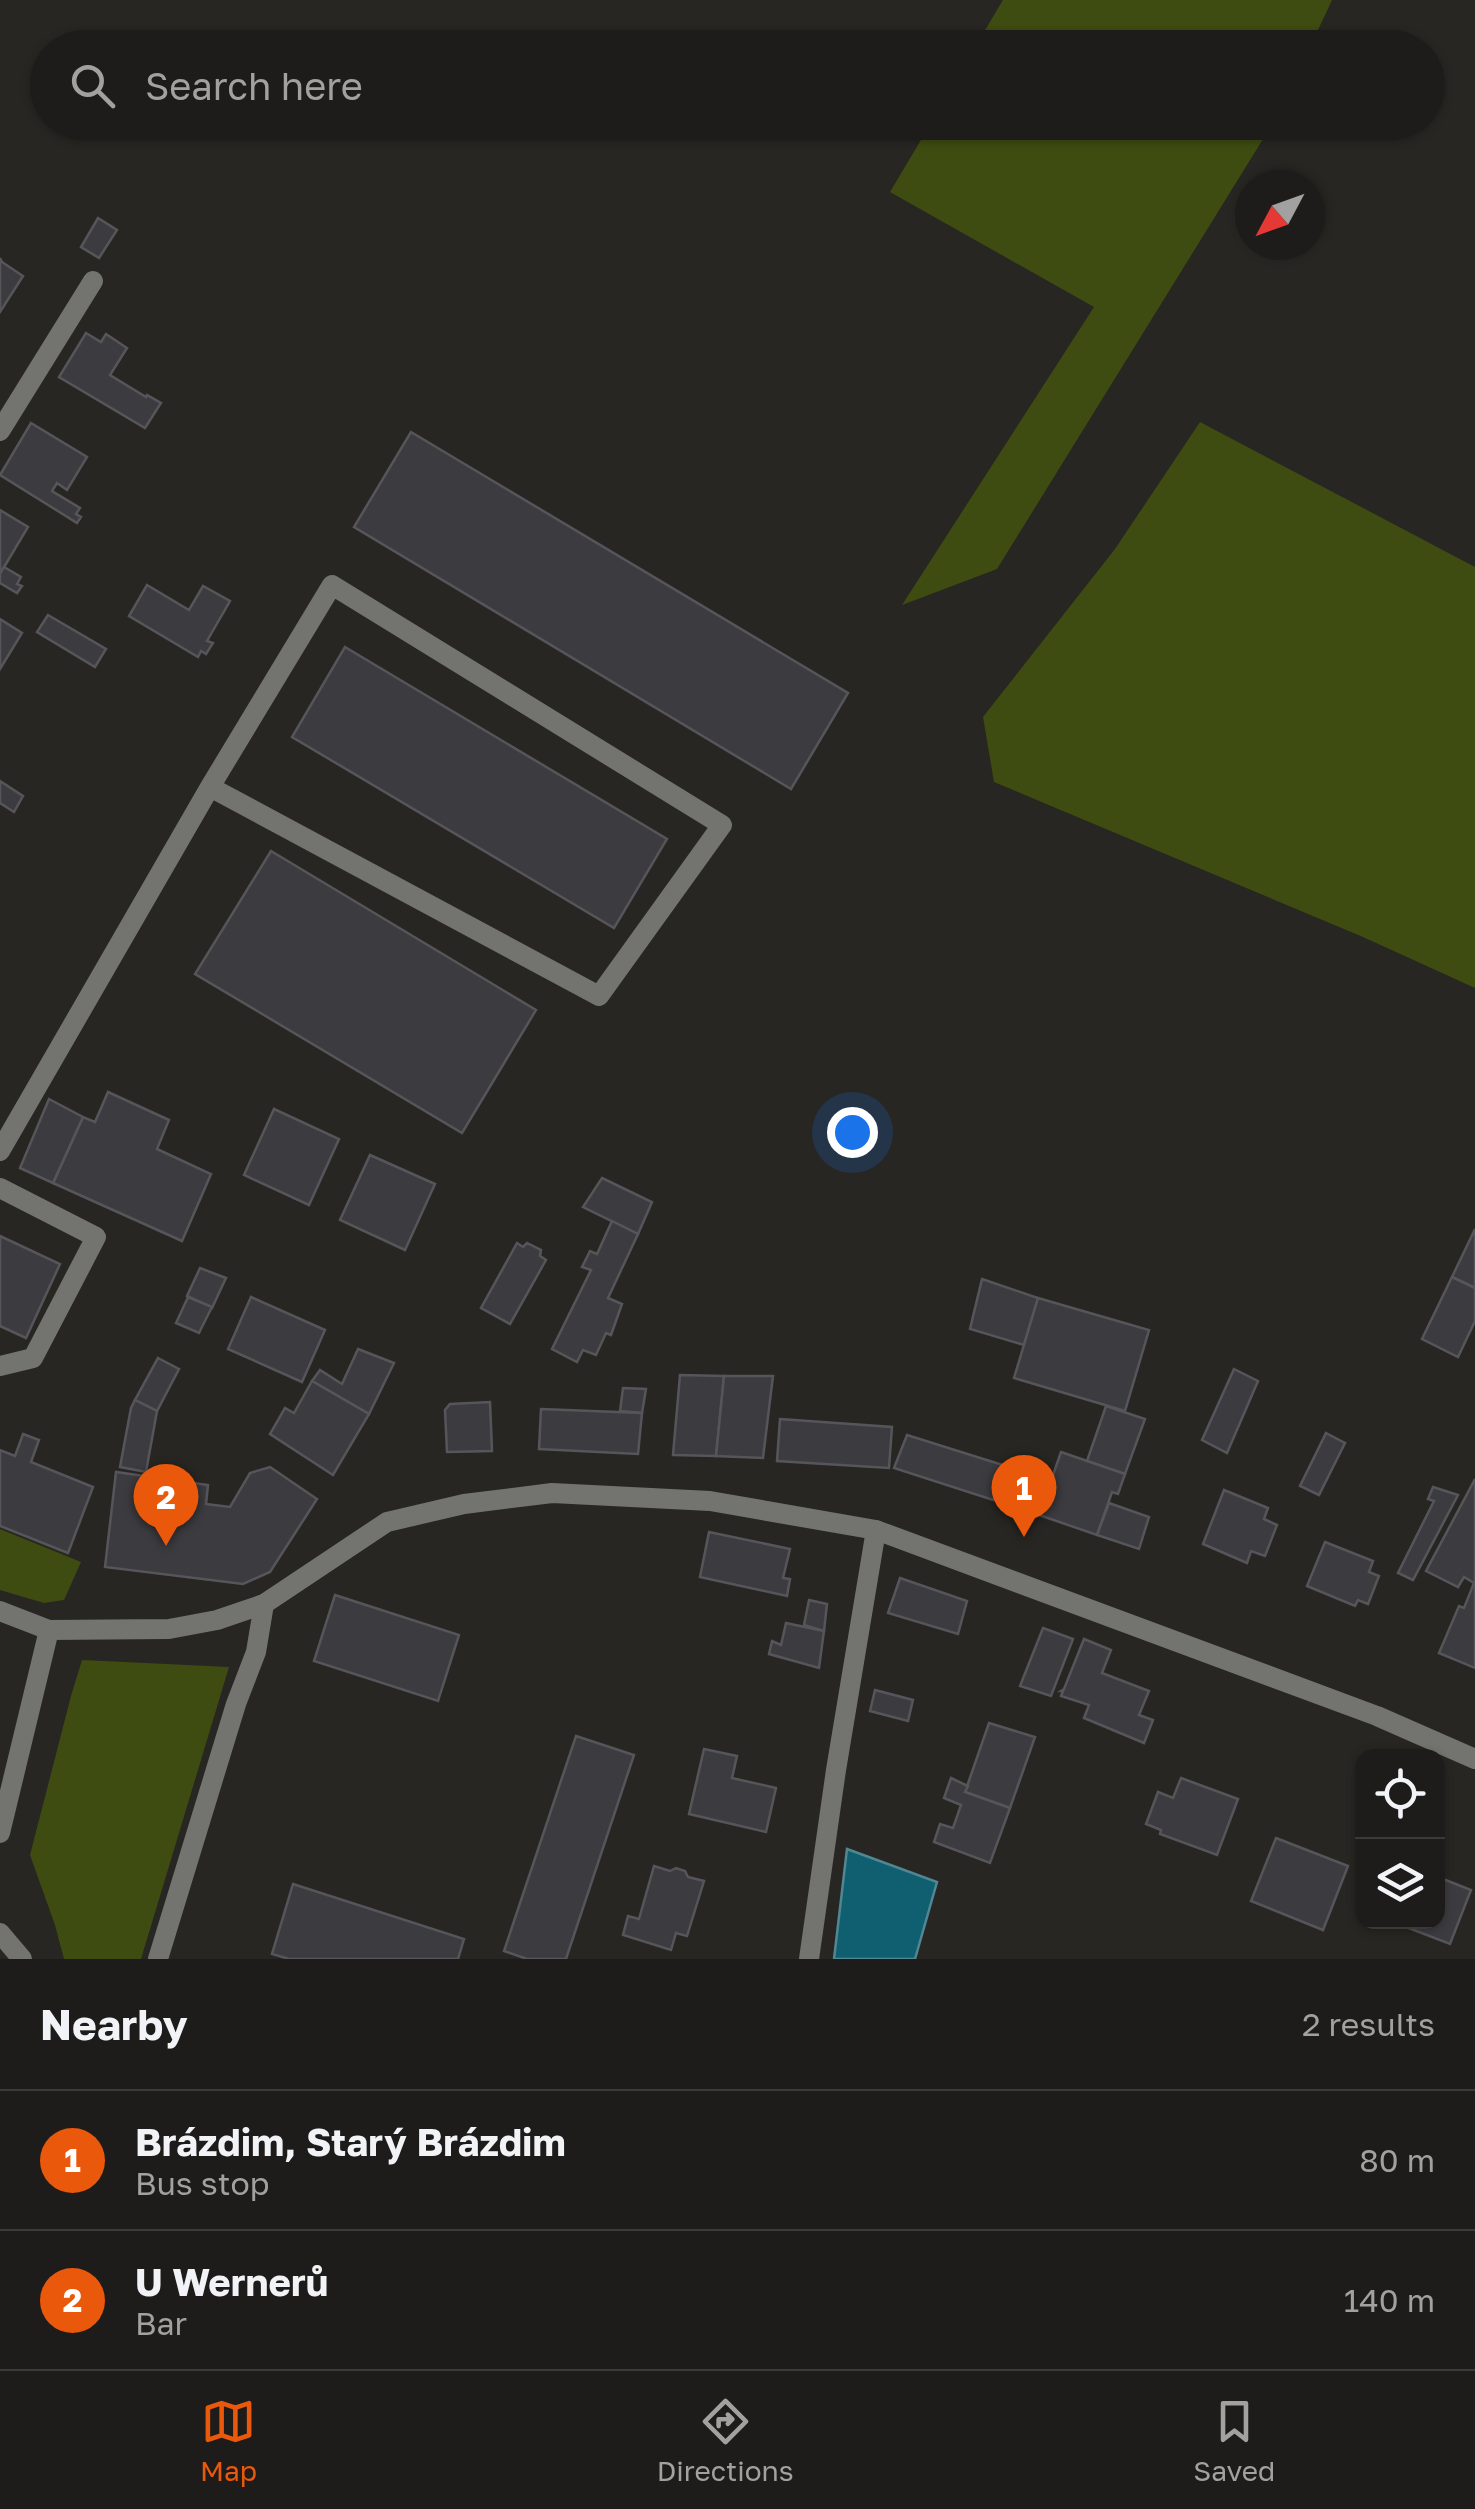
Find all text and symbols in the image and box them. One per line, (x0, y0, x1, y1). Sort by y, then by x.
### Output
search box (30, 30, 1445, 140)
icon: search (65, 58, 120, 113)
text: Search here (145, 63, 363, 108)
north arrow (1235, 170, 1325, 260)
your location (827, 1107, 878, 1158)
pin: 1 (992, 1454, 1056, 1537)
pin: 2 (134, 1464, 198, 1546)
map controls (1355, 1749, 1445, 1929)
button: locate (1355, 1749, 1445, 1839)
button: layers (1355, 1839, 1445, 1929)
text: Nearby (40, 1999, 188, 2049)
text: 2 results (1302, 2005, 1435, 2043)
text: Brázdim, Starý Brázdim (135, 2119, 566, 2164)
text: 1 (64, 2141, 81, 2179)
text: 80 m (1359, 2141, 1435, 2179)
text: Bus stop (135, 2164, 269, 2202)
text: U Wernerů (135, 2259, 328, 2304)
text: 2 (63, 2281, 82, 2319)
text: 140 m (1344, 2281, 1435, 2319)
text: Bar (135, 2304, 187, 2342)
tab: Map (200, 2394, 257, 2487)
tab: Directions (657, 2394, 794, 2487)
tab: Saved (1193, 2394, 1275, 2487)

